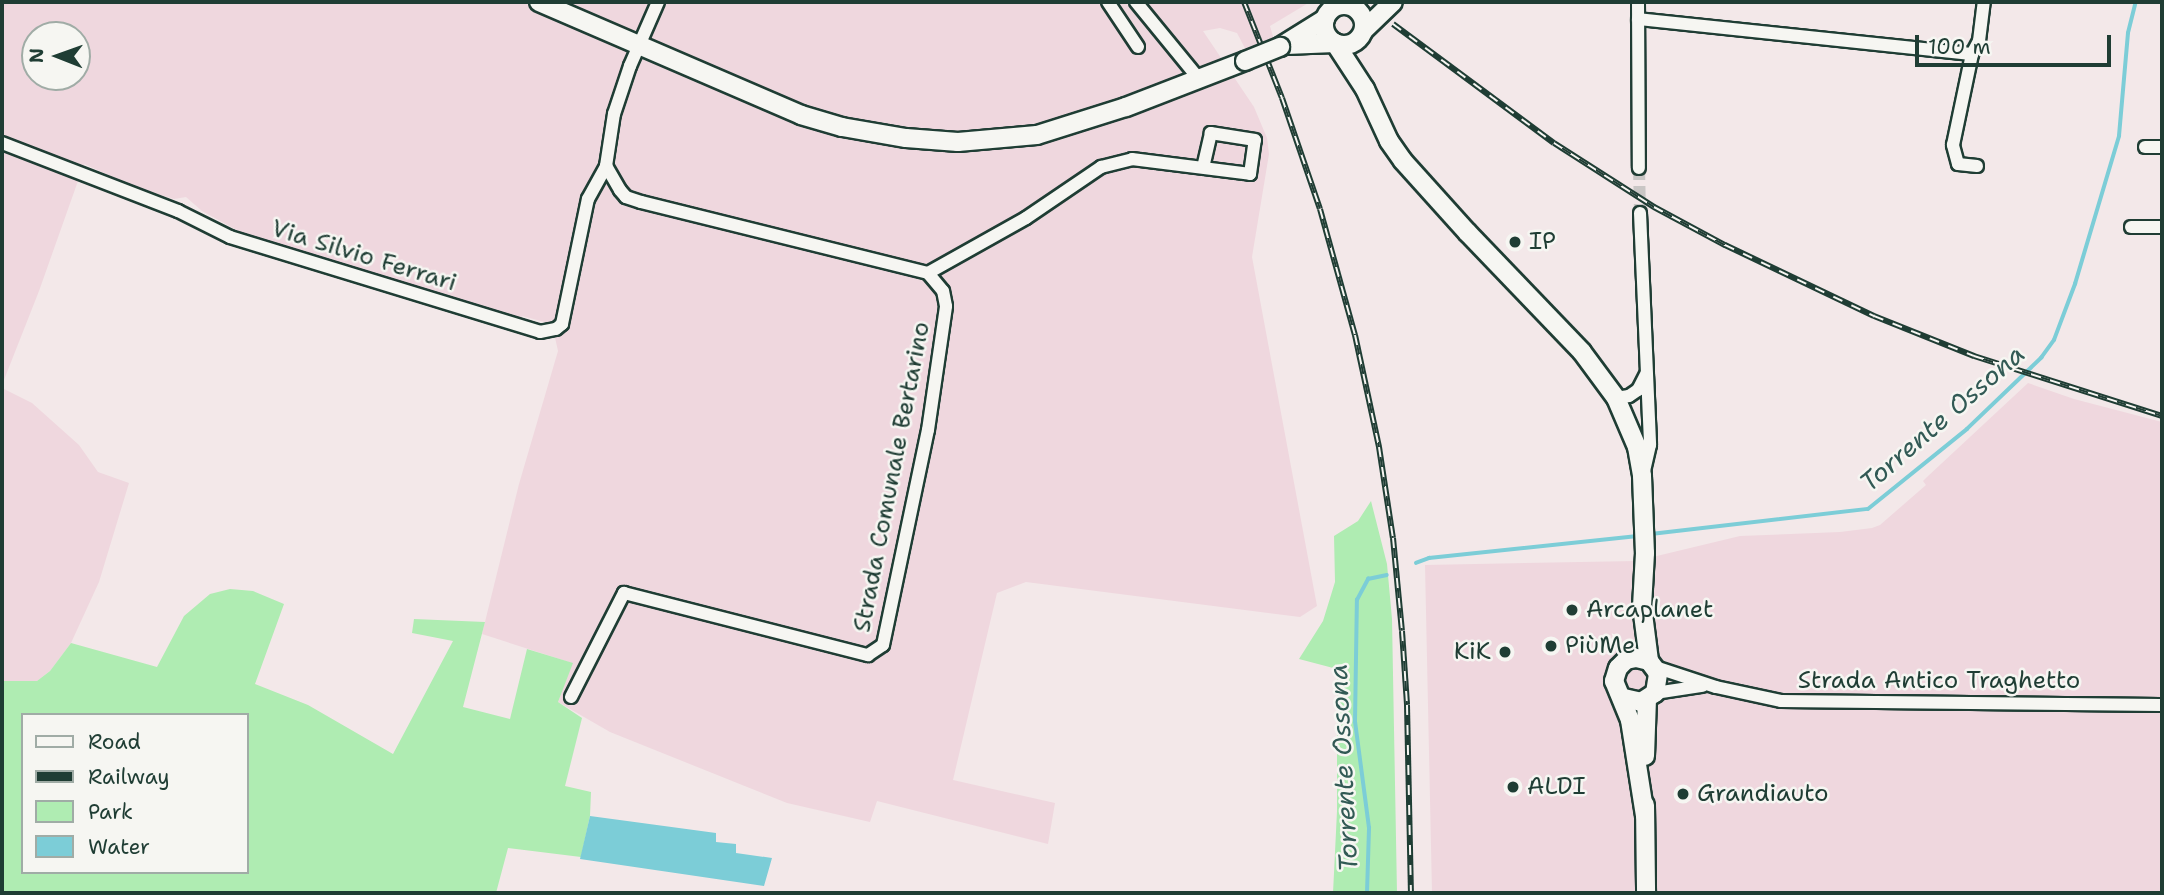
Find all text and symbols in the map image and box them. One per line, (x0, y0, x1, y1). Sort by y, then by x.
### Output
north arrow (21, 21, 91, 91)
scale bar (1919, 21, 2115, 65)
text: 100 m (1928, 33, 1991, 61)
text: N (24, 48, 49, 63)
street label: Via Silvio Ferrari (268, 214, 460, 298)
place label: IP (1529, 228, 1556, 256)
marker: IP (1507, 234, 1523, 250)
street label: Strada Comunale Bertarino (848, 319, 936, 635)
water label: Torrente Ossona (1853, 338, 2031, 498)
place label: Arcaplanet (1586, 596, 1714, 624)
marker: Arcaplanet (1564, 602, 1580, 618)
place label: PiùMe (1565, 632, 1636, 660)
place label: KiK (1454, 638, 1491, 666)
marker: PiùMe (1543, 638, 1559, 654)
marker: KiK (1497, 644, 1513, 660)
water label: Torrente Ossona (1322, 663, 1364, 873)
street label: Strada Antico Traghetto (1798, 667, 2080, 695)
legend (21, 713, 248, 874)
text: Road (88, 728, 141, 756)
text: Railway (88, 763, 170, 791)
place label: ALDI (1527, 773, 1586, 801)
marker: ALDI (1505, 779, 1521, 795)
place label: Grandiauto (1697, 780, 1829, 808)
marker: Grandiauto (1675, 786, 1691, 802)
text: Park (88, 798, 133, 826)
text: Water (88, 833, 150, 861)

